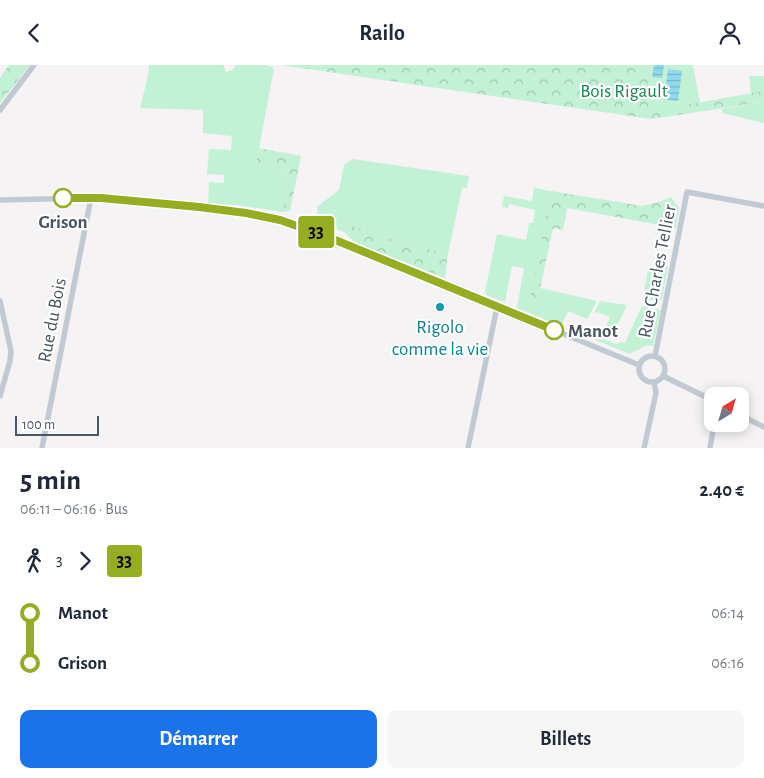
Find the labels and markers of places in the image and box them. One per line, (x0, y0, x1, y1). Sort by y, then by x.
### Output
marker: Grison (53, 188, 73, 208)
place label: Grison (38, 213, 88, 232)
marker: Rigolo comme la vie (434, 301, 446, 313)
place label: Rigolo comme la vie (392, 318, 488, 359)
marker: Manot (544, 320, 564, 340)
place label: Manot (568, 322, 618, 341)

